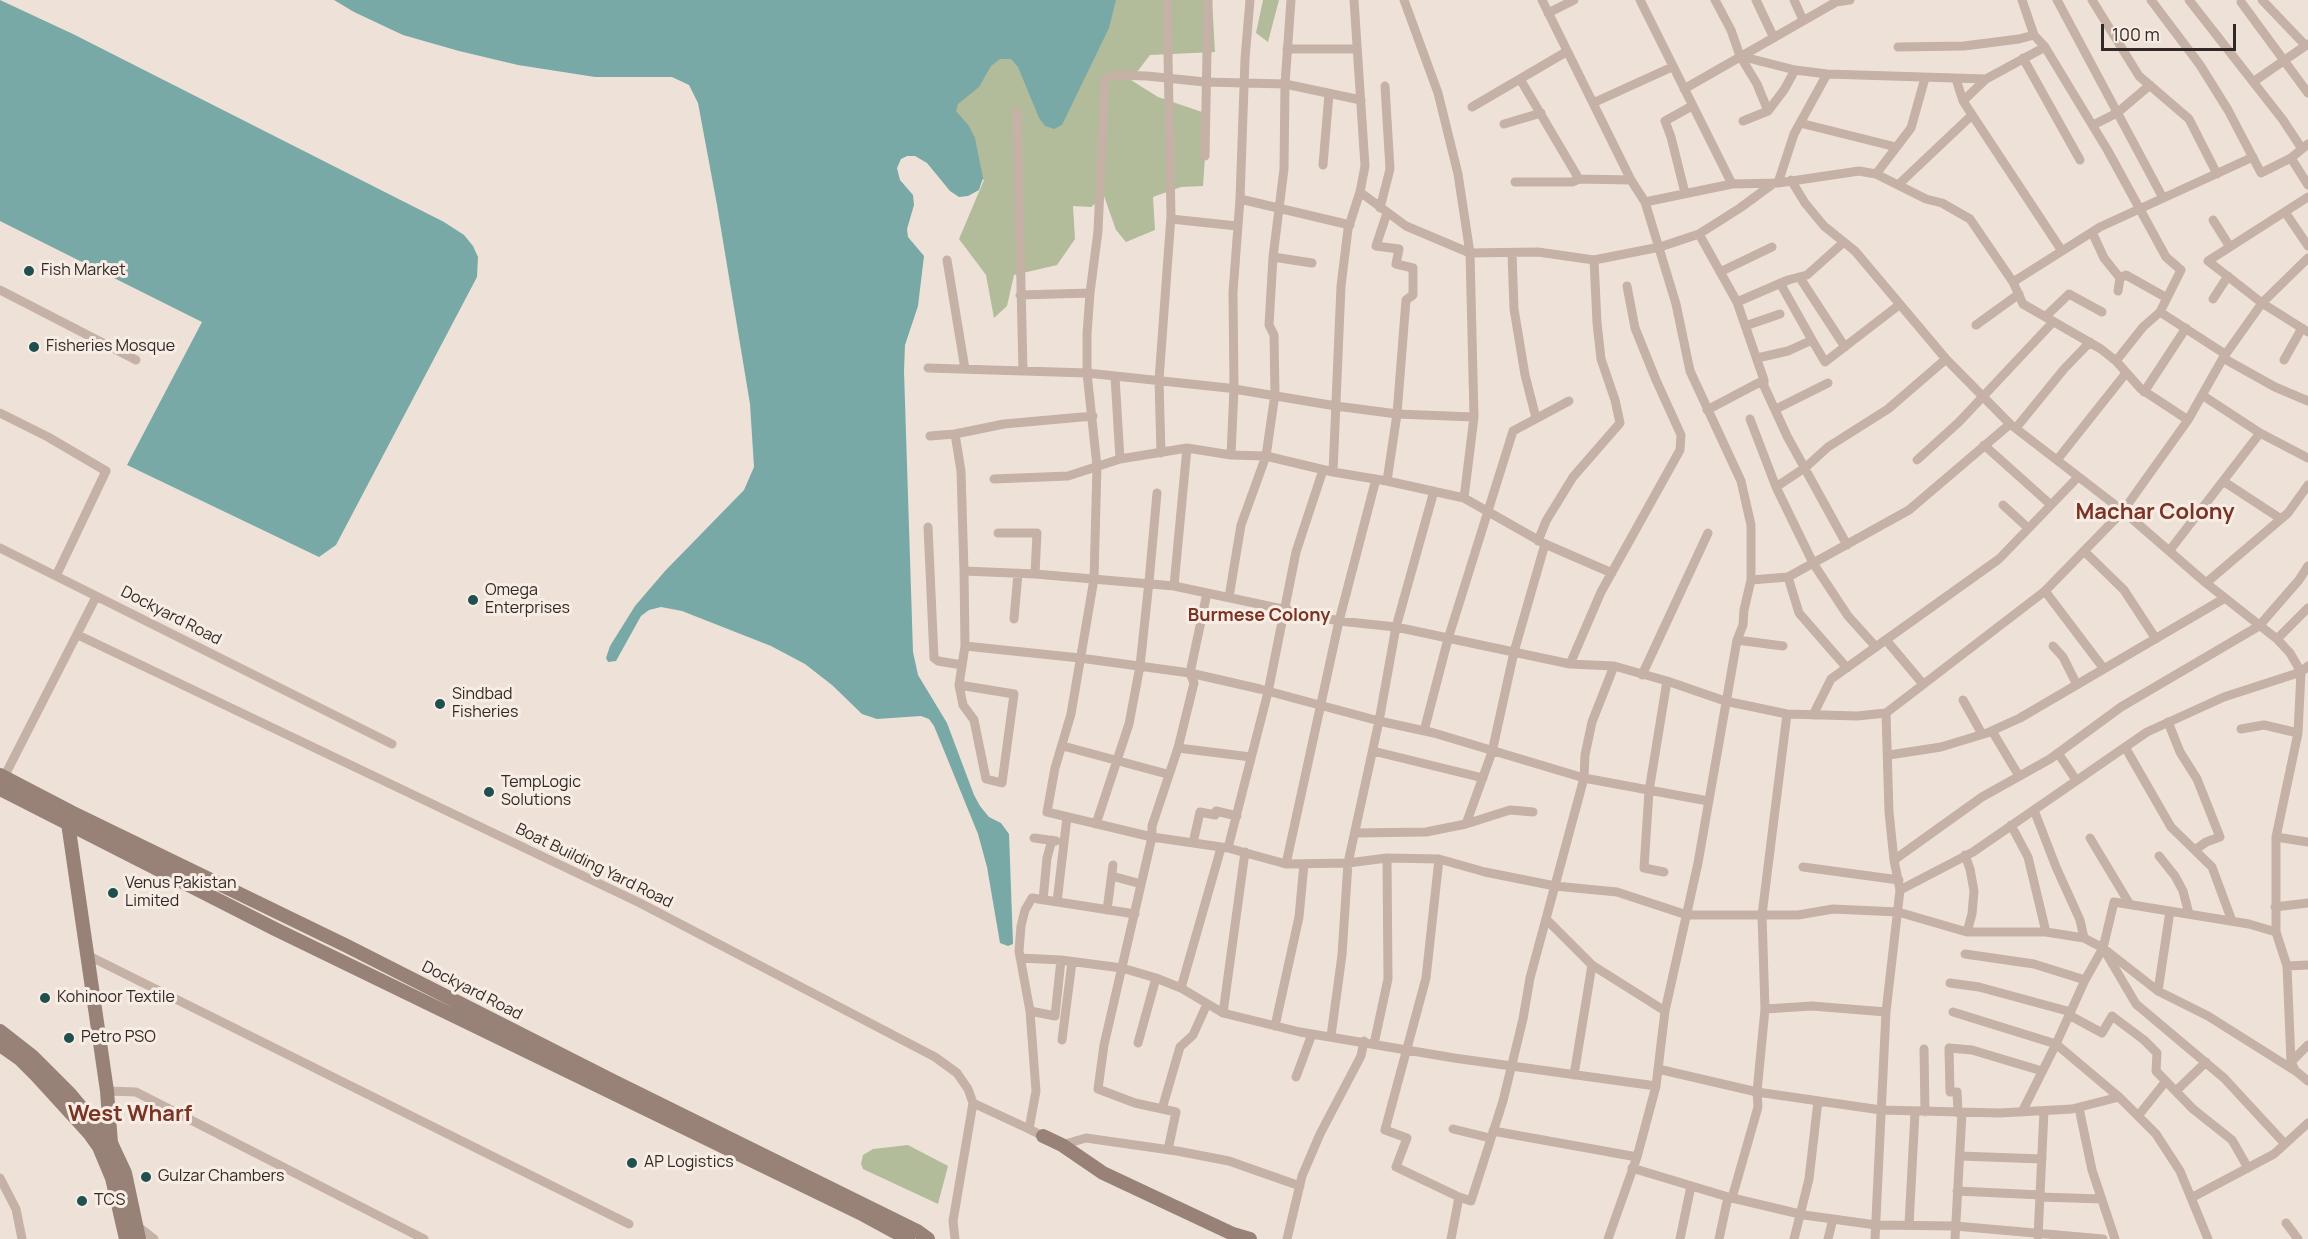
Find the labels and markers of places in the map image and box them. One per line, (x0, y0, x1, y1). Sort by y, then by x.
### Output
place label: Fish Market (41, 261, 126, 281)
marker: Fish Market (22, 264, 36, 278)
place label: Fisheries Mosque (46, 337, 175, 357)
marker: Fisheries Mosque (27, 340, 41, 354)
place label: Omega Enterprises (485, 581, 570, 619)
marker: Omega Enterprises (466, 593, 480, 607)
place label: Sindbad Fisheries (452, 685, 518, 723)
marker: Sindbad Fisheries (433, 697, 447, 711)
place label: TempLogic Solutions (501, 773, 581, 811)
marker: TempLogic Solutions (482, 785, 496, 799)
place label: Venus Pakistan Limited (125, 874, 236, 912)
marker: Venus Pakistan Limited (106, 886, 120, 900)
place label: Kohinoor Textile (57, 988, 175, 1008)
marker: Kohinoor Textile (38, 991, 52, 1005)
place label: Petro PSO (81, 1028, 156, 1048)
marker: Petro PSO (62, 1031, 76, 1045)
place label: AP Logistics (644, 1153, 734, 1173)
marker: AP Logistics (625, 1156, 639, 1170)
place label: Gulzar Chambers (158, 1167, 284, 1187)
marker: Gulzar Chambers (139, 1170, 153, 1184)
place label: TCS (94, 1191, 125, 1211)
marker: TCS (75, 1194, 89, 1208)

